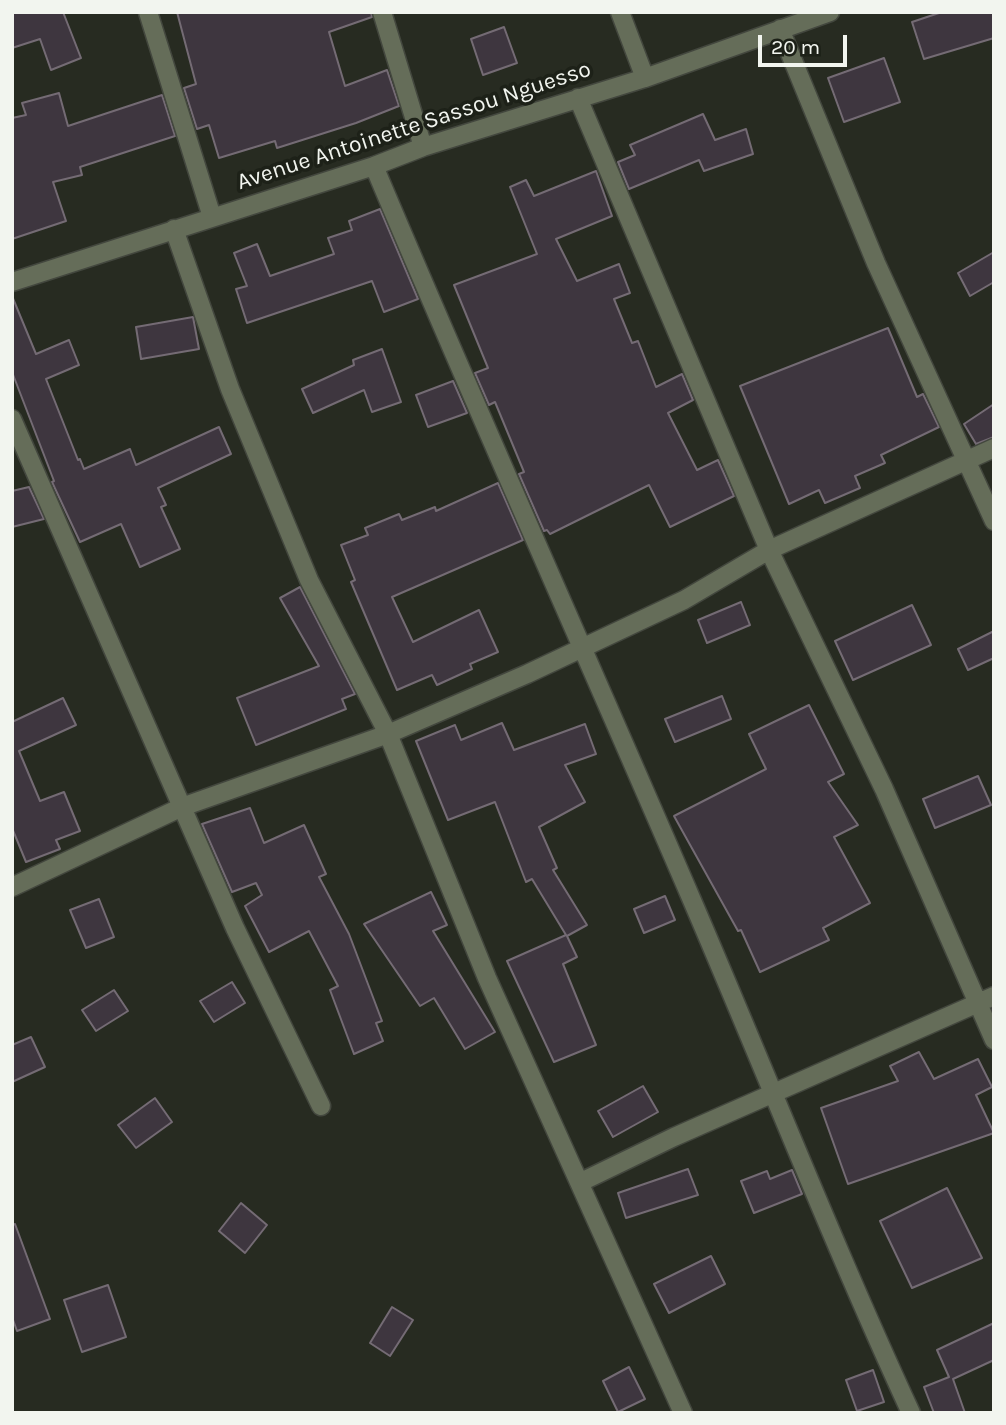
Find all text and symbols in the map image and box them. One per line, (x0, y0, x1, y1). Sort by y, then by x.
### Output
scale bar (761, 21, 850, 65)
text: 20 m (771, 35, 820, 59)
street label: Avenue Antoinette Sassou Nguesso (234, 56, 594, 196)

